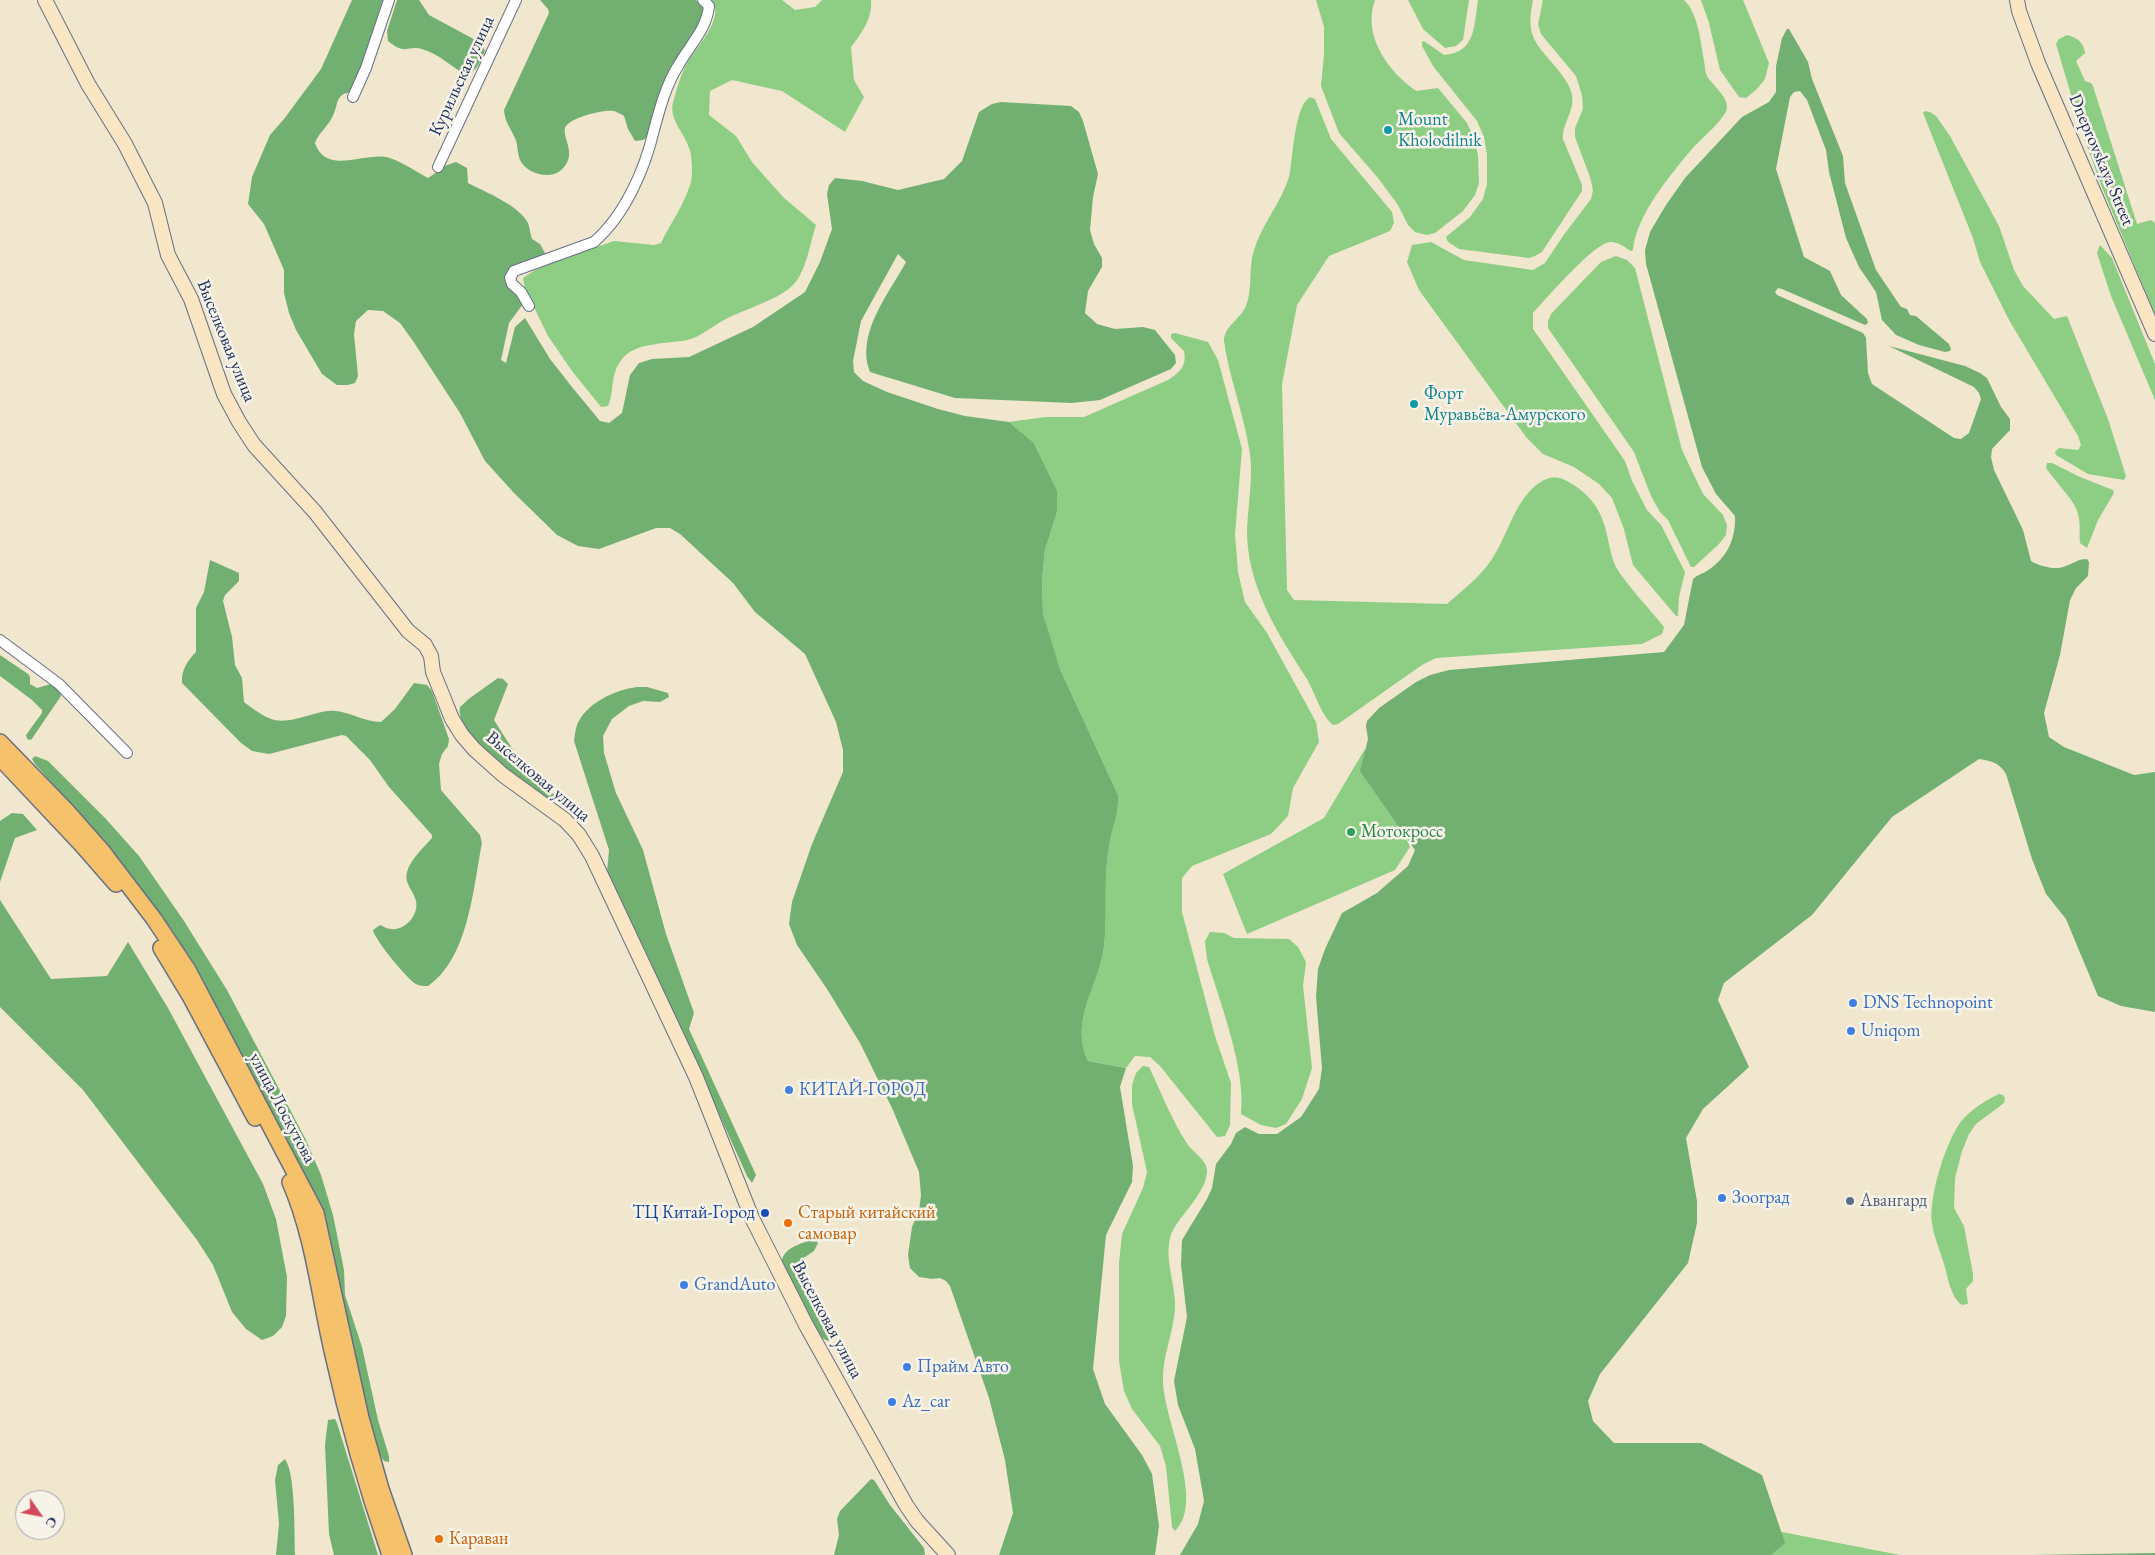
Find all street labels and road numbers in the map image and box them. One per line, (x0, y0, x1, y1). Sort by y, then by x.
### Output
street label: Курильская улица (425, 12, 499, 140)
street label: Dneprovskaya Street (2063, 91, 2139, 229)
street label: Выселковая улица (192, 277, 260, 405)
street label: Выселковая улица (481, 727, 595, 827)
street label: улица Лоскутова (244, 1049, 320, 1167)
street label: Выселковая улица (787, 1258, 867, 1382)

